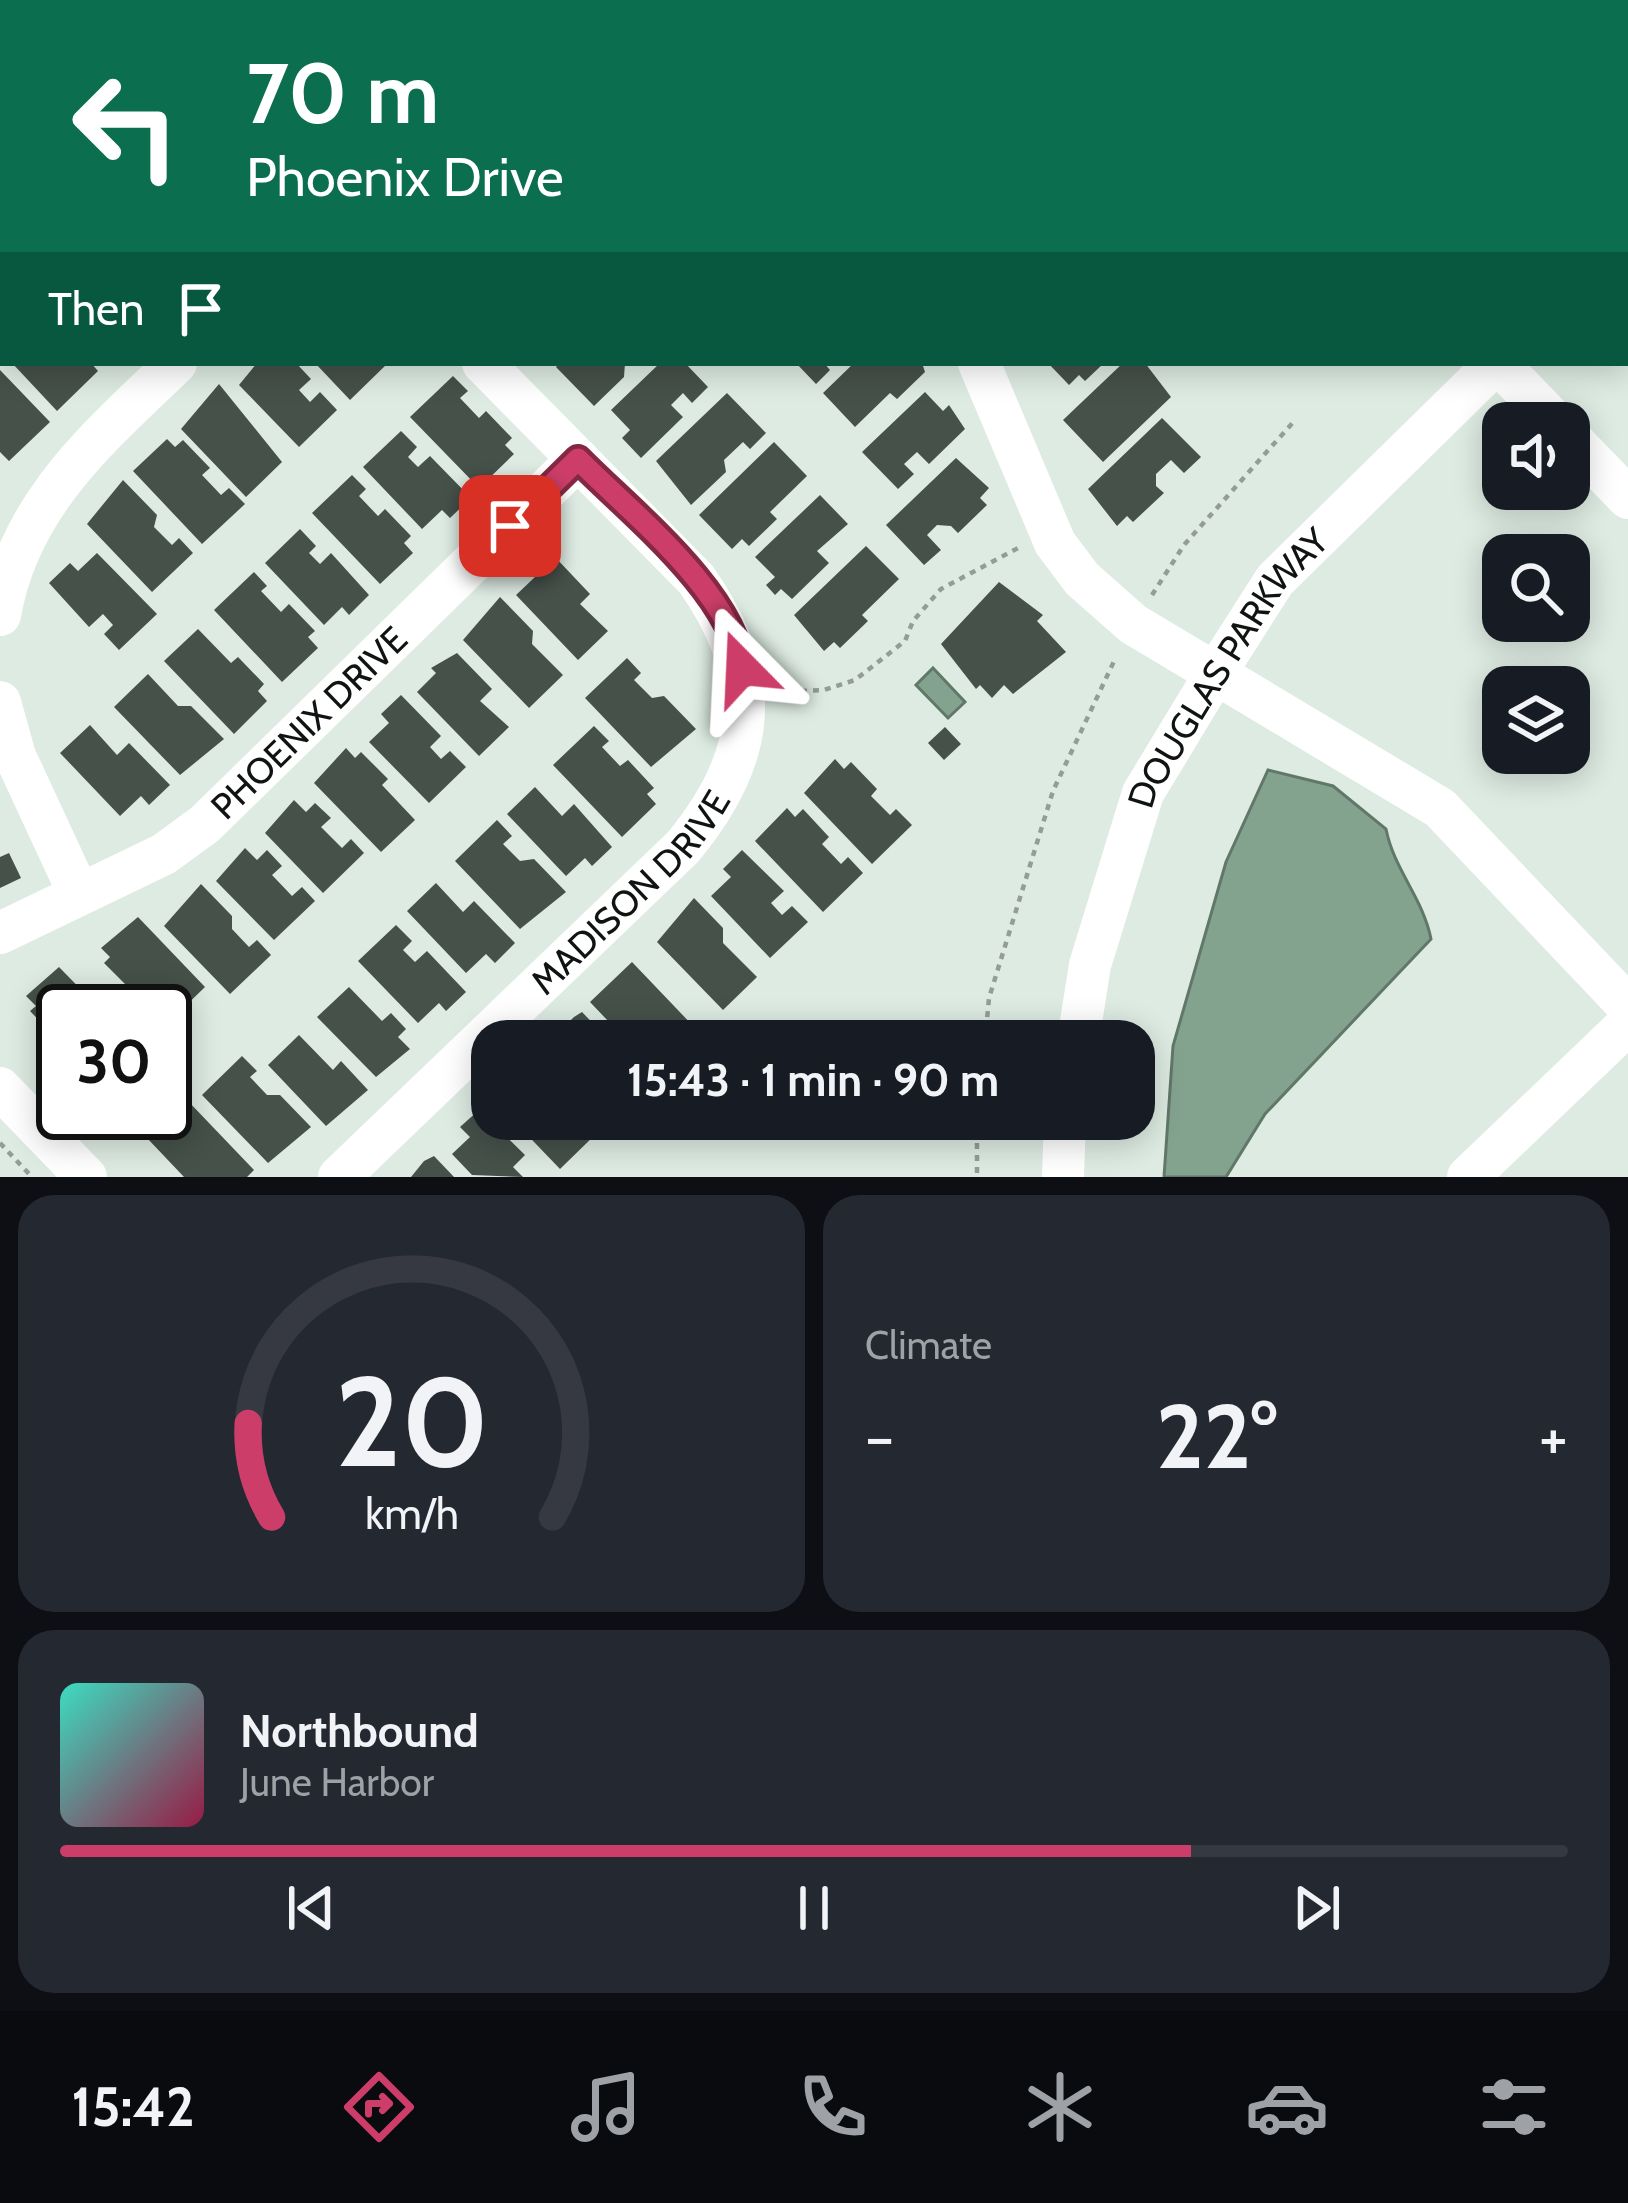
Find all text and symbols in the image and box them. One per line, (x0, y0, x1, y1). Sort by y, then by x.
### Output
text: 70 m (246, 42, 439, 144)
icon: left (48, 48, 204, 204)
text: Phoenix Drive (246, 144, 564, 210)
icon: arrive (168, 276, 234, 342)
text: Then (48, 282, 144, 336)
map controls (1482, 402, 1590, 774)
button: sound (1482, 402, 1590, 510)
pin (459, 475, 561, 577)
icon: arrive (477, 493, 543, 559)
street label: DOUGLAS PARKWAY (1118, 518, 1338, 813)
button: search (1482, 534, 1590, 642)
position arrow (679, 605, 805, 731)
street label: PHOENIX DRIVE (202, 617, 416, 828)
button: layers (1482, 666, 1590, 774)
street label: MADISON DRIVE (521, 782, 739, 1003)
speed limit sign: 30 (36, 984, 192, 1140)
text: 15:43 · 1 min · 90 m (627, 1053, 999, 1107)
text: Climate (865, 1321, 992, 1369)
text: 20 (334, 1346, 489, 1497)
text: 22° (1156, 1381, 1277, 1491)
text: − (865, 1396, 894, 1477)
text: + (1539, 1396, 1568, 1477)
text: km/h (365, 1487, 458, 1539)
text: Northbound (240, 1704, 479, 1758)
text: June Harbor (240, 1758, 434, 1806)
icon: previous (278, 1875, 344, 1941)
icon: pause (781, 1875, 847, 1941)
icon: next (1284, 1875, 1350, 1941)
icon: directions (337, 2065, 421, 2149)
icon: music (564, 2065, 648, 2149)
icon: phone (791, 2065, 875, 2149)
icon: climate (1018, 2065, 1102, 2149)
icon: car (1245, 2065, 1329, 2149)
icon: filters (1472, 2065, 1556, 2149)
text: 15:42 (71, 2074, 195, 2140)

